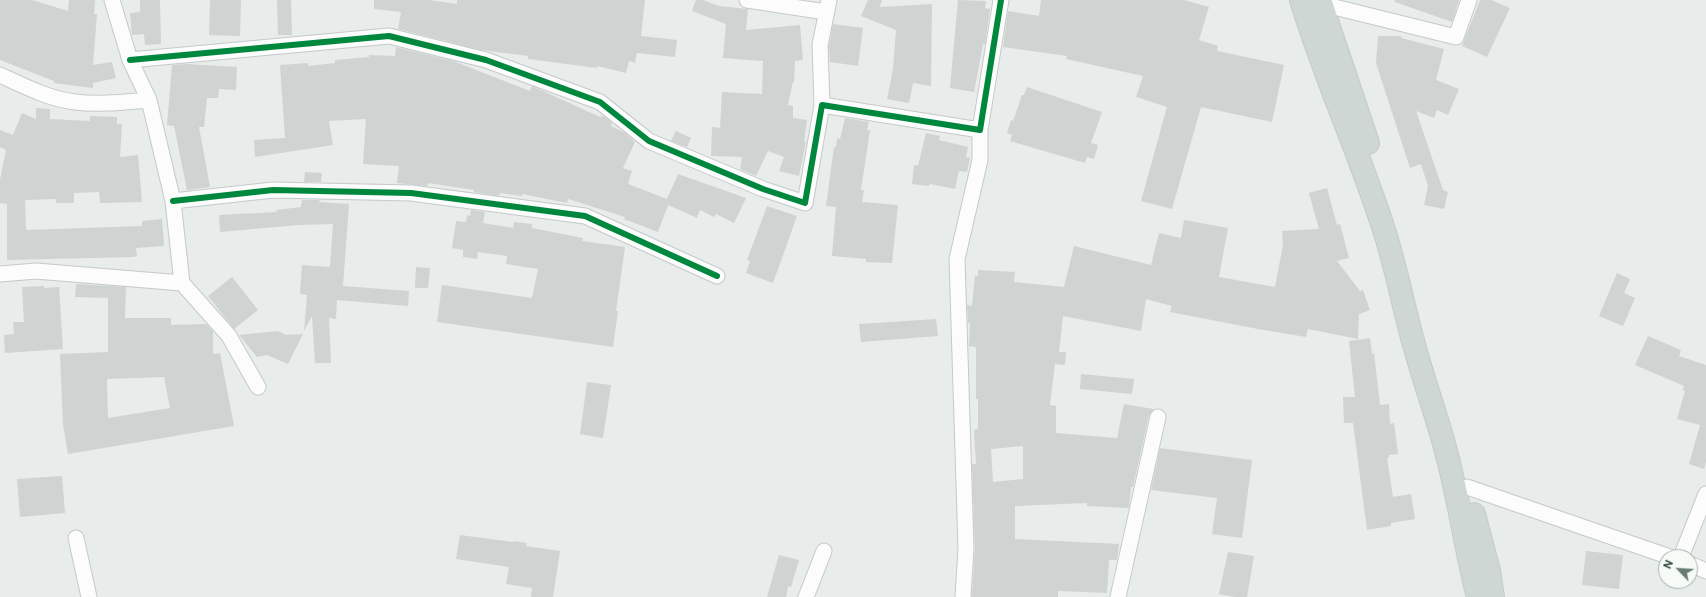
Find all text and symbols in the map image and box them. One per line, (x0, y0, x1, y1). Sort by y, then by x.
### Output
north arrow (1658, 549, 1698, 589)
text: N (1660, 558, 1676, 571)

